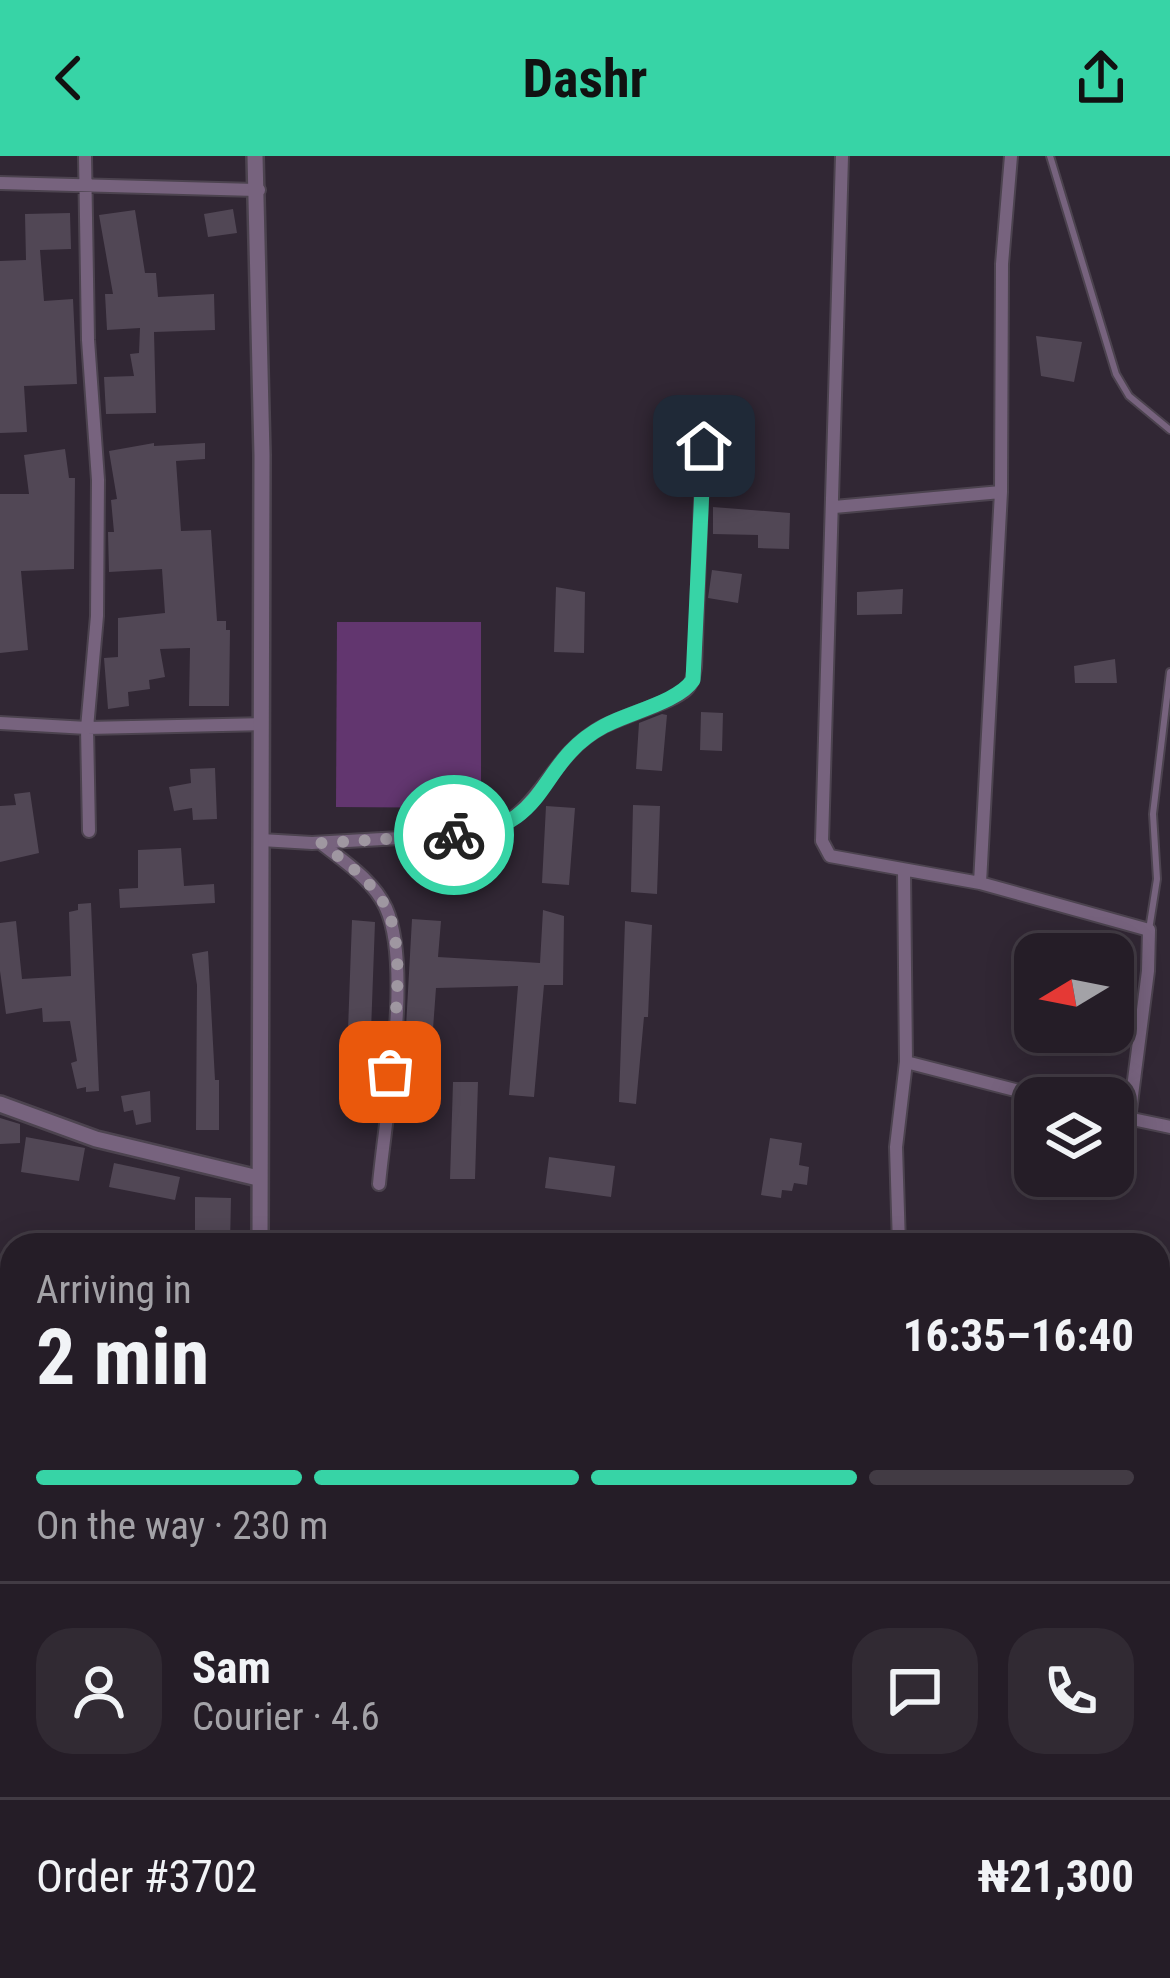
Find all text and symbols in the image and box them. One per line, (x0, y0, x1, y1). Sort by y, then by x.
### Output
icon: back (36, 45, 102, 111)
icon: share (1068, 45, 1134, 111)
text: Dashr (523, 47, 647, 110)
pin (653, 395, 755, 497)
icon: home (671, 413, 737, 479)
courier (394, 775, 514, 895)
icon: bike (421, 802, 487, 868)
north arrow (1014, 933, 1134, 1053)
map controls (1014, 933, 1134, 1197)
pin (339, 1021, 441, 1123)
icon: bag (357, 1039, 423, 1105)
button: layers (1014, 1077, 1134, 1197)
text: Arriving in (36, 1267, 192, 1313)
text: 16:35–16:40 (903, 1309, 1134, 1362)
text: 2 min (36, 1312, 209, 1403)
text: On the way · 230 m (36, 1503, 328, 1549)
button: person (36, 1628, 162, 1754)
button: chat (852, 1628, 978, 1754)
button: phone (1008, 1628, 1134, 1754)
text: Sam (192, 1641, 271, 1694)
text: Courier · 4.6 (192, 1694, 380, 1740)
text: Order #3702 (36, 1850, 257, 1903)
text: ₦21,300 (977, 1850, 1134, 1903)

